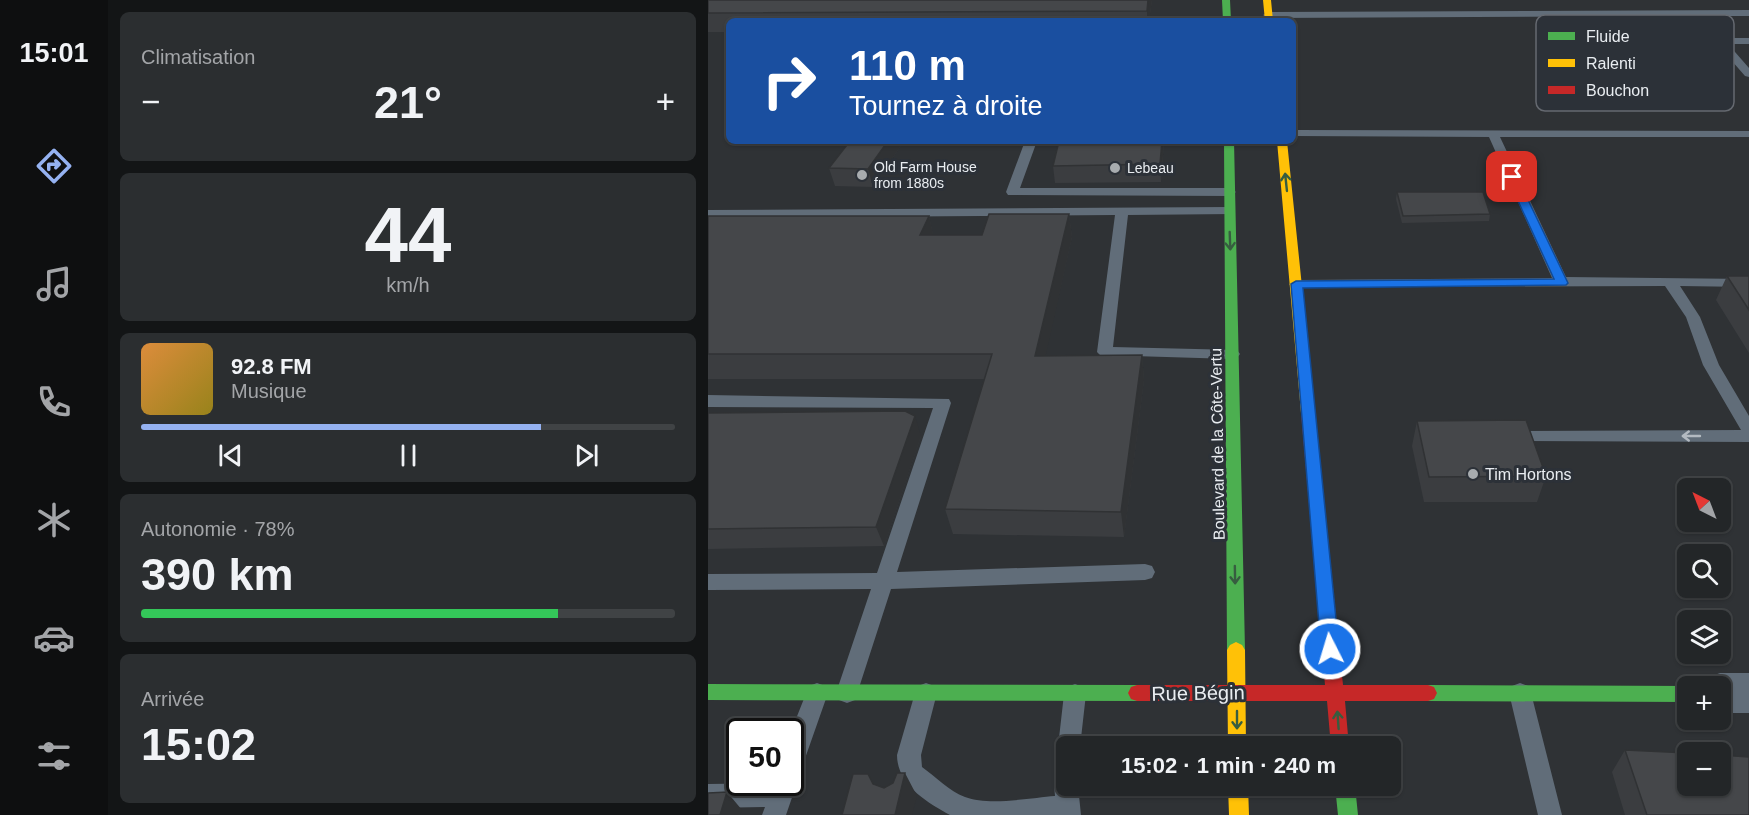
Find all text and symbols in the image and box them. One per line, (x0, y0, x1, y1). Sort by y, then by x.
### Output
legend (1536, 15, 1734, 111)
text: Fluide (1586, 28, 1630, 45)
text: 15:01 (19, 38, 89, 68)
icon: right (750, 42, 828, 120)
text: 110 m (849, 42, 966, 89)
text: Climatisation (141, 46, 255, 68)
text: Ralenti (1586, 55, 1636, 72)
text: 21° (374, 77, 442, 128)
text: Bouchon (1586, 82, 1649, 99)
text: − (141, 83, 160, 120)
text: + (656, 83, 675, 120)
text: Tournez à droite (849, 91, 1043, 121)
icon: directions (33, 145, 75, 187)
pin (1486, 151, 1537, 202)
place label: Old Farm House from 1880s (874, 159, 977, 191)
place label: Lebeau (1127, 160, 1174, 176)
icon: arrive (1495, 160, 1528, 193)
marker: Lebeau (1108, 161, 1122, 175)
marker: Old Farm House from 1880s (855, 168, 869, 182)
one-way arrow (1280, 173, 1291, 193)
text: 44 (365, 191, 451, 279)
one-way arrow (1224, 231, 1236, 251)
icon: music (33, 263, 75, 305)
text: km/h (386, 274, 430, 296)
street label: Boulevard de la Côte-Vertu (1207, 348, 1228, 540)
text: 92.8 FM (231, 354, 312, 379)
text: Musique (231, 380, 307, 402)
icon: phone (33, 381, 75, 423)
one-way arrow (1681, 430, 1701, 442)
icon: previous (214, 439, 247, 472)
icon: pause (392, 439, 425, 472)
icon: next (570, 439, 603, 472)
place label: Tim Hortons (1485, 466, 1572, 483)
marker: Tim Hortons (1466, 467, 1480, 481)
north arrow (1677, 478, 1731, 532)
map controls (1677, 478, 1731, 796)
icon: climate (33, 499, 75, 541)
text: Autonomie · 78% (141, 518, 294, 540)
button: search (1677, 544, 1731, 598)
text: 390 km (141, 549, 294, 600)
one-way arrow (1229, 565, 1241, 585)
button: layers (1677, 610, 1731, 664)
icon: car (33, 617, 75, 659)
position arrow (1298, 617, 1362, 681)
button: + (1677, 676, 1731, 730)
street label: Rue Bégin (1151, 681, 1245, 705)
text: Arrivée (141, 688, 204, 710)
one-way arrow (1231, 709, 1243, 729)
one-way arrow (1332, 711, 1343, 731)
speed limit sign: 50 (726, 718, 804, 796)
text: 15:02 (141, 719, 256, 770)
icon: filters (33, 735, 75, 777)
button: − (1677, 742, 1731, 796)
text: 15:02 · 1 min · 240 m (1121, 753, 1336, 778)

